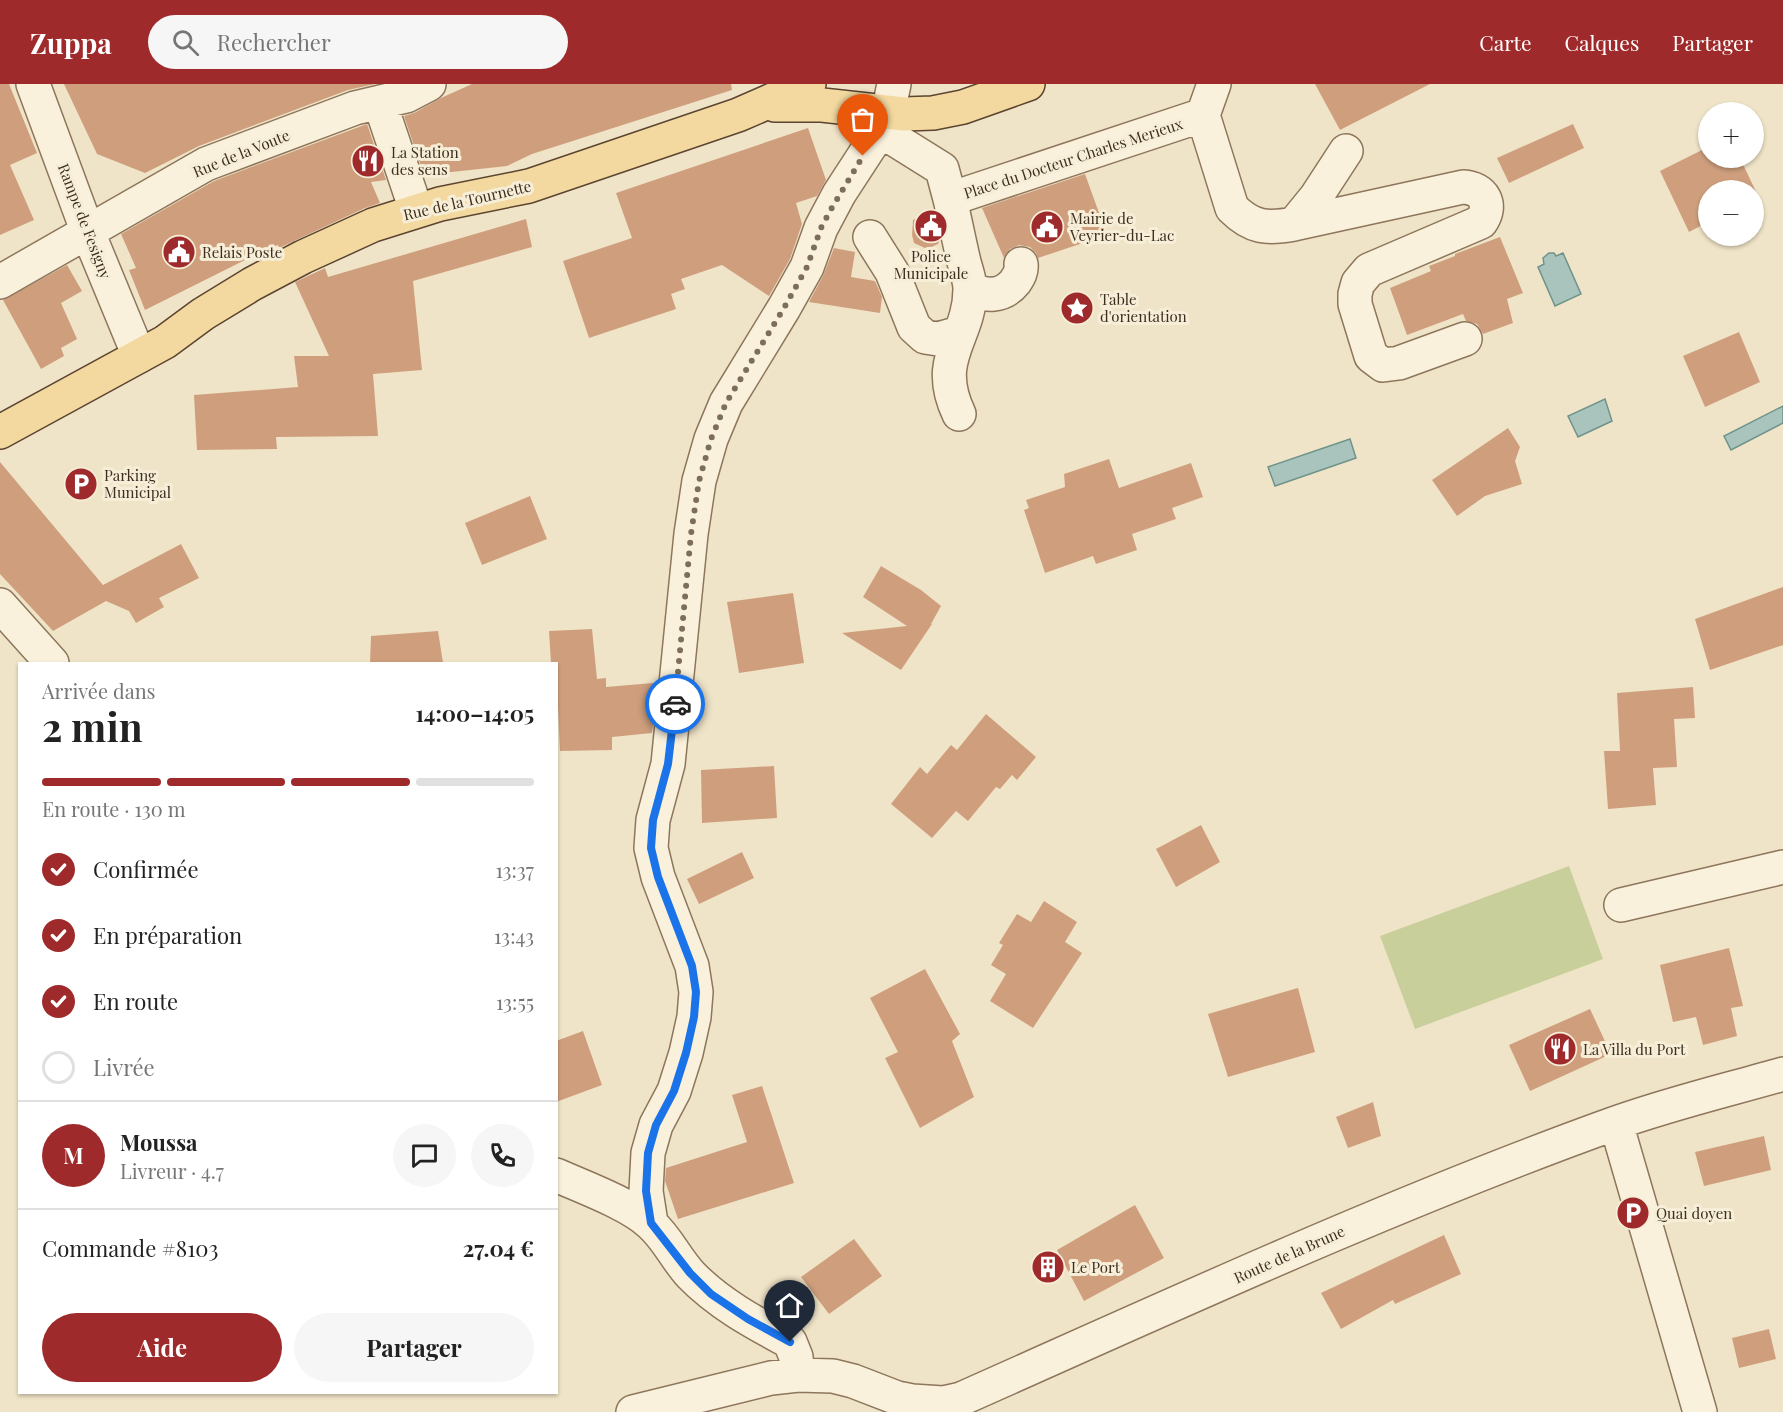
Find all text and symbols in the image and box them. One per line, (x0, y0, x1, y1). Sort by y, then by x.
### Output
search box (148, 15, 568, 69)
text: Zuppa (30, 24, 112, 61)
icon: search (169, 26, 202, 59)
text: Rechercher (217, 27, 331, 57)
text: Carte (1479, 28, 1532, 56)
text: Calques (1565, 28, 1639, 56)
text: Partager (1672, 28, 1753, 56)
pin (837, 94, 888, 156)
map controls (1698, 102, 1764, 246)
button: + (1698, 102, 1764, 168)
icon: bag (846, 103, 879, 136)
street label: Place du Docteur Charles Merieux (961, 113, 1185, 203)
street label: Rue de la Voute (190, 125, 292, 181)
place label: La Station des sens (391, 142, 459, 179)
restaurant icon: La Station des sens (350, 143, 386, 179)
street label: Rampe de Fesigny (54, 161, 116, 282)
street label: Rue de la Tournette (401, 176, 533, 224)
button: − (1698, 180, 1764, 246)
public building icon: Police Municipale (913, 208, 949, 244)
place label: Mairie de Veyrier-du-Lac (1069, 208, 1174, 245)
public building icon: Mairie de Veyrier-du-Lac (1029, 209, 1065, 245)
public building icon: Relais Poste (161, 234, 197, 270)
place label: Relais Poste (202, 242, 282, 262)
place label: Police Municipale (894, 246, 968, 283)
place label: Table d'orientation (1100, 289, 1187, 326)
place icon: Table d'orientation (1059, 290, 1095, 326)
place label: Parking Municipal (104, 465, 171, 502)
parking icon: Parking Municipal (63, 466, 99, 502)
courier (645, 674, 705, 734)
text: Arrivée dans (42, 677, 156, 704)
icon: car (659, 688, 692, 721)
text: 14:00–14:05 (415, 698, 534, 728)
text: 2 min (42, 700, 143, 752)
text: En route · 130 m (42, 795, 185, 822)
icon: check (42, 853, 75, 886)
text: Confirmée (93, 854, 199, 884)
text: 13:37 (495, 856, 534, 883)
icon: check (42, 919, 75, 952)
text: En préparation (93, 920, 242, 950)
text: 13:43 (494, 922, 534, 949)
icon: check (42, 985, 75, 1018)
text: En route (93, 986, 178, 1016)
text: 13:55 (496, 988, 534, 1015)
restaurant icon: La Villa du Port (1542, 1031, 1578, 1067)
place label: La Villa du Port (1583, 1039, 1686, 1059)
text: Livrée (93, 1052, 155, 1082)
button: chat (393, 1124, 456, 1187)
button: phone (471, 1124, 534, 1187)
text: Moussa (120, 1127, 197, 1157)
text: M (63, 1140, 84, 1170)
text: Livreur · 4.7 (120, 1157, 224, 1184)
parking icon: Quai doyen (1615, 1195, 1651, 1231)
place label: Quai doyen (1656, 1203, 1732, 1223)
street label: Route de la Brune (1230, 1221, 1348, 1287)
text: Commande #8103 (42, 1233, 218, 1263)
text: 27.04 € (463, 1233, 534, 1263)
building icon: Le Port (1030, 1249, 1066, 1285)
place label: Le Port (1071, 1257, 1121, 1277)
pin (764, 1280, 815, 1342)
icon: home (773, 1289, 806, 1322)
button: Aide (42, 1313, 282, 1382)
button: Partager (294, 1313, 534, 1382)

